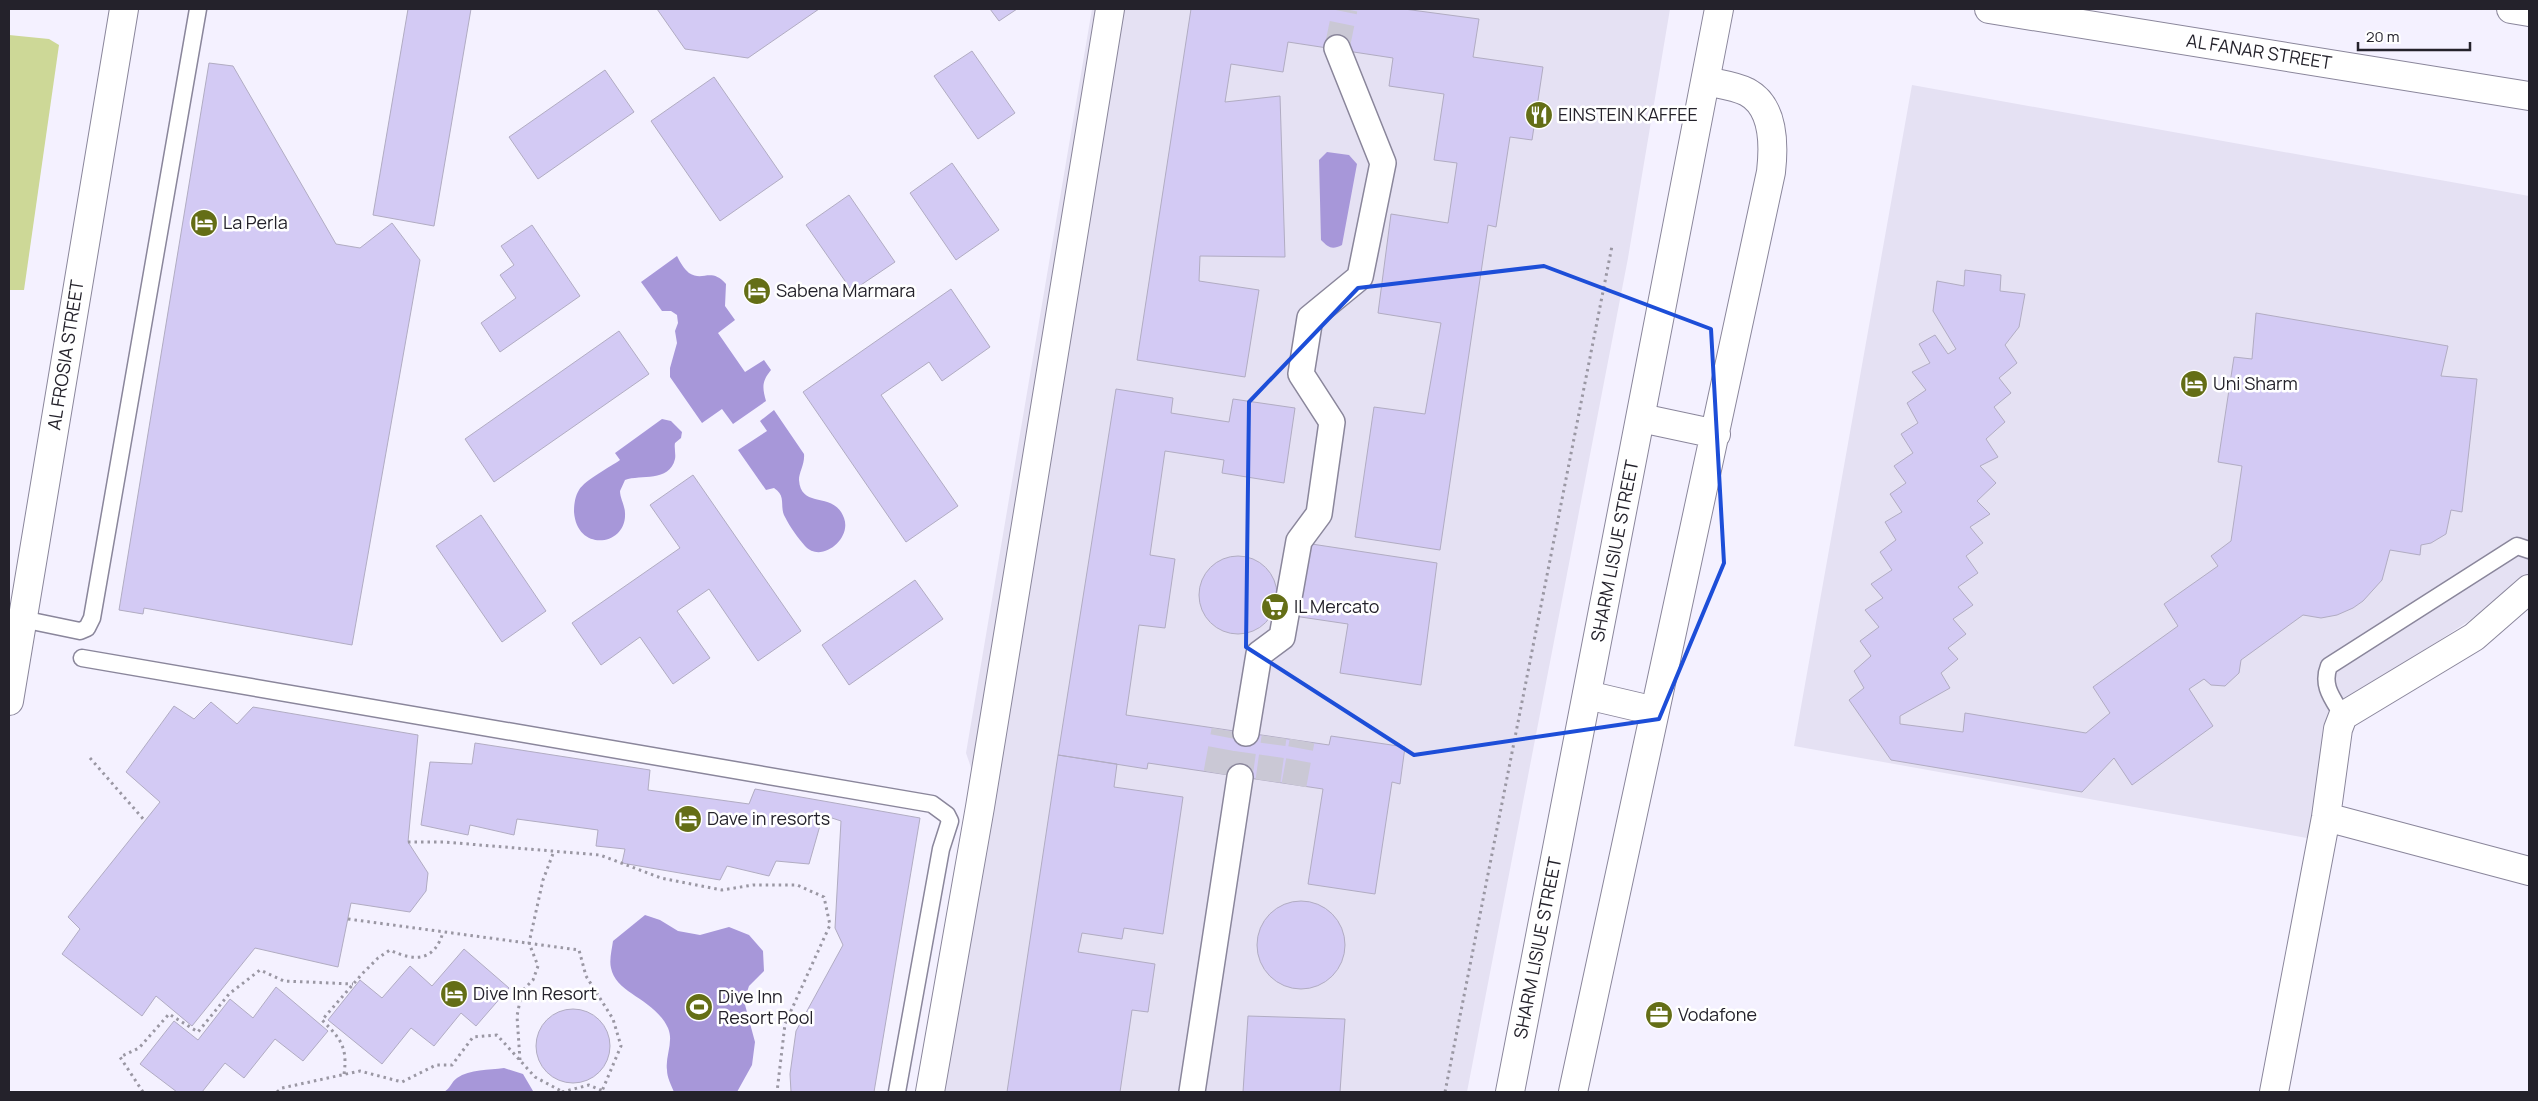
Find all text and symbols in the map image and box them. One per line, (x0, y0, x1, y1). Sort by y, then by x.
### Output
scale bar (2358, 20, 2470, 52)
text: 20 m (2366, 26, 2399, 47)
street label: AL FANAR STREET (2185, 28, 2334, 74)
restaurant icon: EINSTEIN KAFFEE (1524, 100, 1554, 130)
place label: EINSTEIN KAFFEE (1558, 102, 1698, 126)
hotel icon: La Perla (189, 208, 219, 238)
place label: La Perla (223, 210, 288, 234)
hotel icon: Sabena Marmara (742, 276, 772, 306)
street label: AL FROSIA STREET (41, 278, 89, 432)
place label: Sabena Marmara (776, 278, 915, 302)
hotel icon: Uni Sharm (2179, 369, 2209, 399)
place label: Uni Sharm (2213, 371, 2298, 395)
street label: SHARM LISIUE STREET (1585, 458, 1643, 644)
supermarket icon: IL Mercato (1260, 592, 1290, 622)
place label: IL Mercato (1294, 594, 1379, 618)
hotel icon: Dave in resorts (673, 804, 703, 834)
place label: Dave in resorts (707, 806, 830, 830)
street label: SHARM LISIUE STREET (1508, 855, 1566, 1041)
hotel icon: Dive Inn Resort (439, 979, 469, 1009)
place label: Dive Inn Resort (473, 981, 597, 1005)
place label: Dive Inn Resort Pool (718, 984, 814, 1029)
sports icon: Dive Inn Resort Pool (684, 992, 714, 1022)
office icon: Vodafone (1644, 1000, 1674, 1030)
place label: Vodafone (1678, 1002, 1757, 1026)

